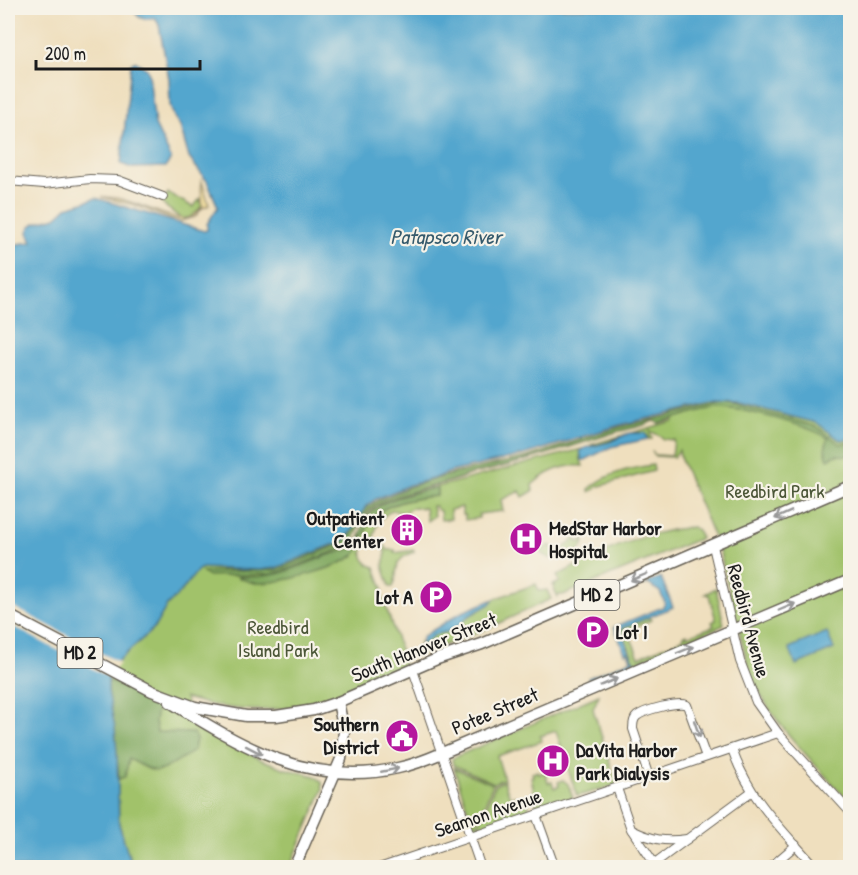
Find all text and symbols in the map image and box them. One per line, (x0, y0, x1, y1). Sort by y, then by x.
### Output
scale bar (36, 33, 200, 71)
text: 200 m (45, 41, 86, 66)
water label: Patapsco River (390, 222, 505, 251)
park label: Reedbird Park (725, 477, 825, 504)
place label: Outpatient Center (306, 504, 385, 554)
one-way arrow (774, 510, 792, 522)
building icon: Outpatient Center (389, 512, 425, 548)
place label: MedStar Harbor Hospital (549, 514, 662, 565)
hospital icon: MedStar Harbor Hospital (508, 521, 544, 557)
street label: Reedbird Avenue (721, 561, 778, 681)
one-way arrow (631, 572, 649, 583)
parking icon: Lot A (418, 579, 454, 615)
road number: MD 2 (574, 580, 620, 610)
place label: Lot A (376, 583, 413, 610)
one-way arrow (778, 601, 796, 612)
street label: South Hanover Street (347, 605, 501, 688)
park label: Reedbird Island Park (238, 613, 318, 663)
parking icon: Lot I (575, 614, 611, 650)
place label: Lot I (616, 618, 648, 645)
road number: MD 2 (58, 638, 103, 668)
one-way arrow (675, 644, 694, 655)
one-way arrow (600, 676, 618, 687)
street label: Potee Street (447, 680, 543, 741)
place label: Southern District (314, 710, 380, 760)
public building icon: Southern District (384, 718, 420, 754)
one-way arrow (692, 720, 703, 738)
place label: DaVita Harbor Park Dialysis (576, 736, 678, 787)
hospital icon: DaVita Harbor Park Dialysis (535, 743, 571, 779)
one-way arrow (245, 744, 263, 756)
one-way arrow (379, 764, 399, 775)
street label: Seamon Avenue (431, 782, 545, 843)

